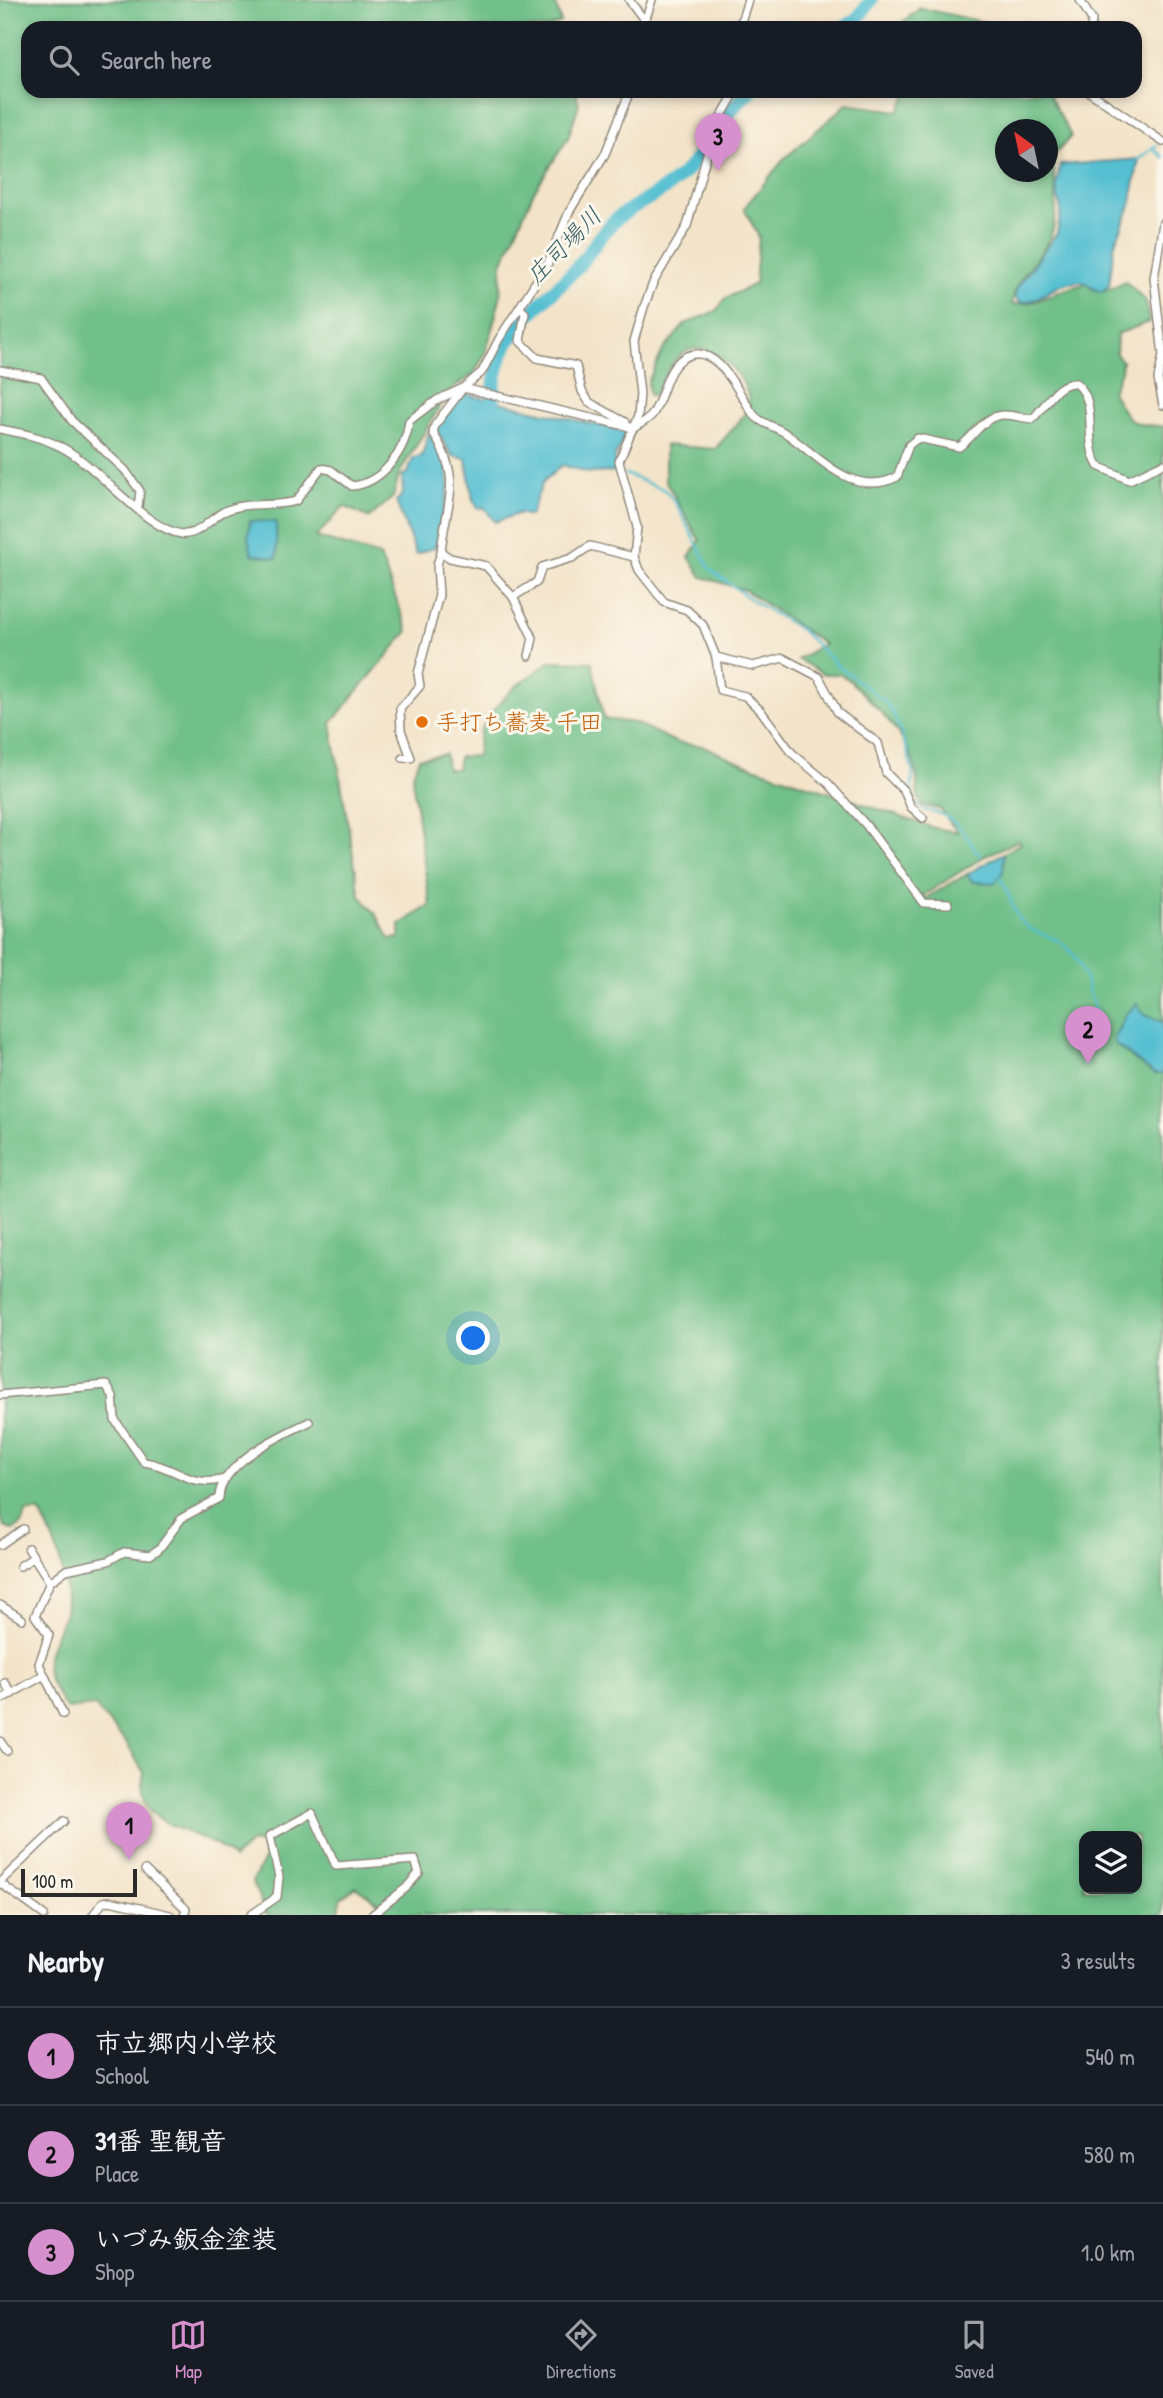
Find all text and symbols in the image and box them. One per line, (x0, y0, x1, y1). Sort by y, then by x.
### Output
search box (21, 21, 1142, 98)
icon: search (45, 41, 83, 79)
text: Search here (101, 42, 212, 77)
pin: 3 (695, 113, 741, 171)
north arrow (995, 119, 1058, 182)
water label: 庄司場川 (518, 200, 608, 291)
place label: 手打ち蕎麦 千田 (436, 706, 602, 737)
marker: 手打ち蕎麦 千田 (414, 714, 430, 730)
pin: 2 (1065, 1006, 1111, 1064)
your location (456, 1321, 490, 1355)
pin: 1 (106, 1802, 152, 1860)
map controls (1079, 1831, 1142, 1894)
button: layers (1079, 1831, 1142, 1894)
scale bar (21, 1866, 136, 1898)
text: 100 m (32, 1868, 73, 1894)
text: Nearby (28, 1941, 104, 1981)
text: 3 results (1060, 1945, 1135, 1976)
text: 市立郷内小学校 (95, 2025, 277, 2060)
text: 1 (47, 2041, 55, 2072)
text: 540 m (1085, 2041, 1135, 2072)
text: School (95, 2060, 149, 2091)
text: 31番 聖観音 (95, 2123, 226, 2158)
text: 2 (46, 2139, 56, 2170)
text: 580 m (1084, 2139, 1135, 2170)
text: Place (95, 2158, 139, 2189)
text: いづみ鈑金塗装 (95, 2221, 277, 2256)
text: 3 (46, 2237, 56, 2268)
text: 1.0 km (1081, 2237, 1135, 2268)
text: Shop (95, 2256, 134, 2287)
tab: Map (169, 2316, 207, 2384)
tab: Directions (546, 2316, 616, 2384)
tab: Saved (955, 2316, 994, 2384)

